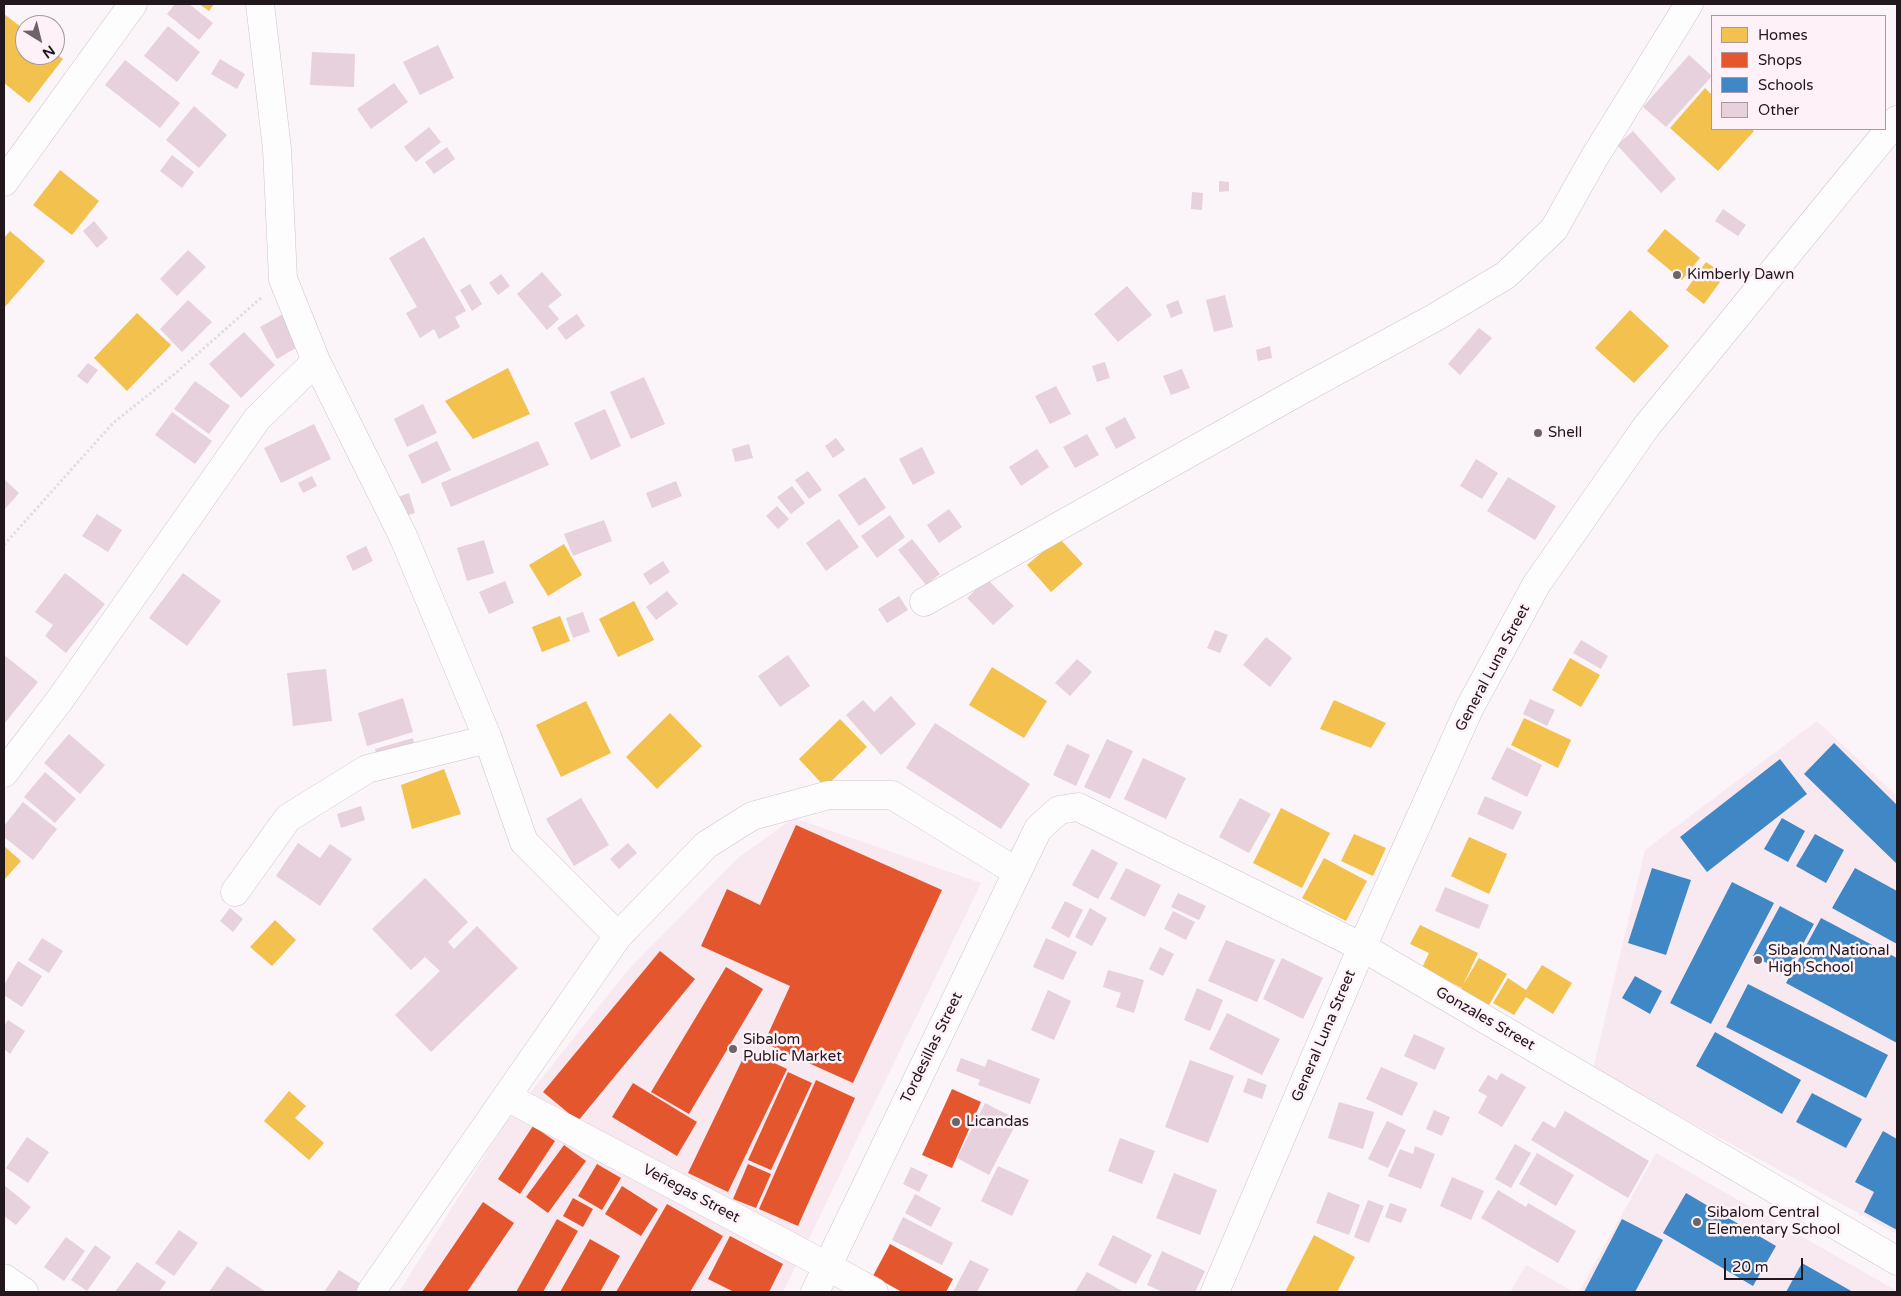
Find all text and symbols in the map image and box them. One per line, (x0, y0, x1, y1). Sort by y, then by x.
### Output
north arrow (15, 15, 65, 65)
legend (1711, 15, 1886, 130)
text: Homes (1758, 26, 1808, 44)
text: N (39, 42, 58, 62)
text: Shops (1758, 51, 1802, 69)
text: Schools (1758, 76, 1814, 94)
text: Other (1758, 101, 1799, 119)
place label: Kimberly Dawn (1687, 266, 1794, 284)
marker: Kimberly Dawn (1671, 269, 1683, 281)
place label: Shell (1548, 424, 1582, 442)
marker: Shell (1532, 427, 1544, 439)
street label: General Luna Street (1452, 601, 1534, 735)
place label: Sibalom National High School (1768, 942, 1889, 977)
marker: Sibalom National High School (1752, 954, 1764, 966)
street label: General Luna Street (1288, 967, 1360, 1105)
street label: Gonzales Street (1432, 983, 1538, 1055)
street label: Tordesillas Street (897, 989, 967, 1107)
place label: Sibalom Public Market (743, 1031, 842, 1066)
marker: Sibalom Public Market (727, 1043, 739, 1055)
place label: Licandas (966, 1113, 1029, 1131)
marker: Licandas (950, 1116, 962, 1128)
street label: Veñegas Street (639, 1161, 743, 1227)
place label: Sibalom Central Elementary School (1707, 1204, 1840, 1239)
marker: Sibalom Central Elementary School (1691, 1216, 1703, 1228)
scale bar (1726, 1248, 1805, 1280)
text: 20 m (1732, 1258, 1769, 1276)

